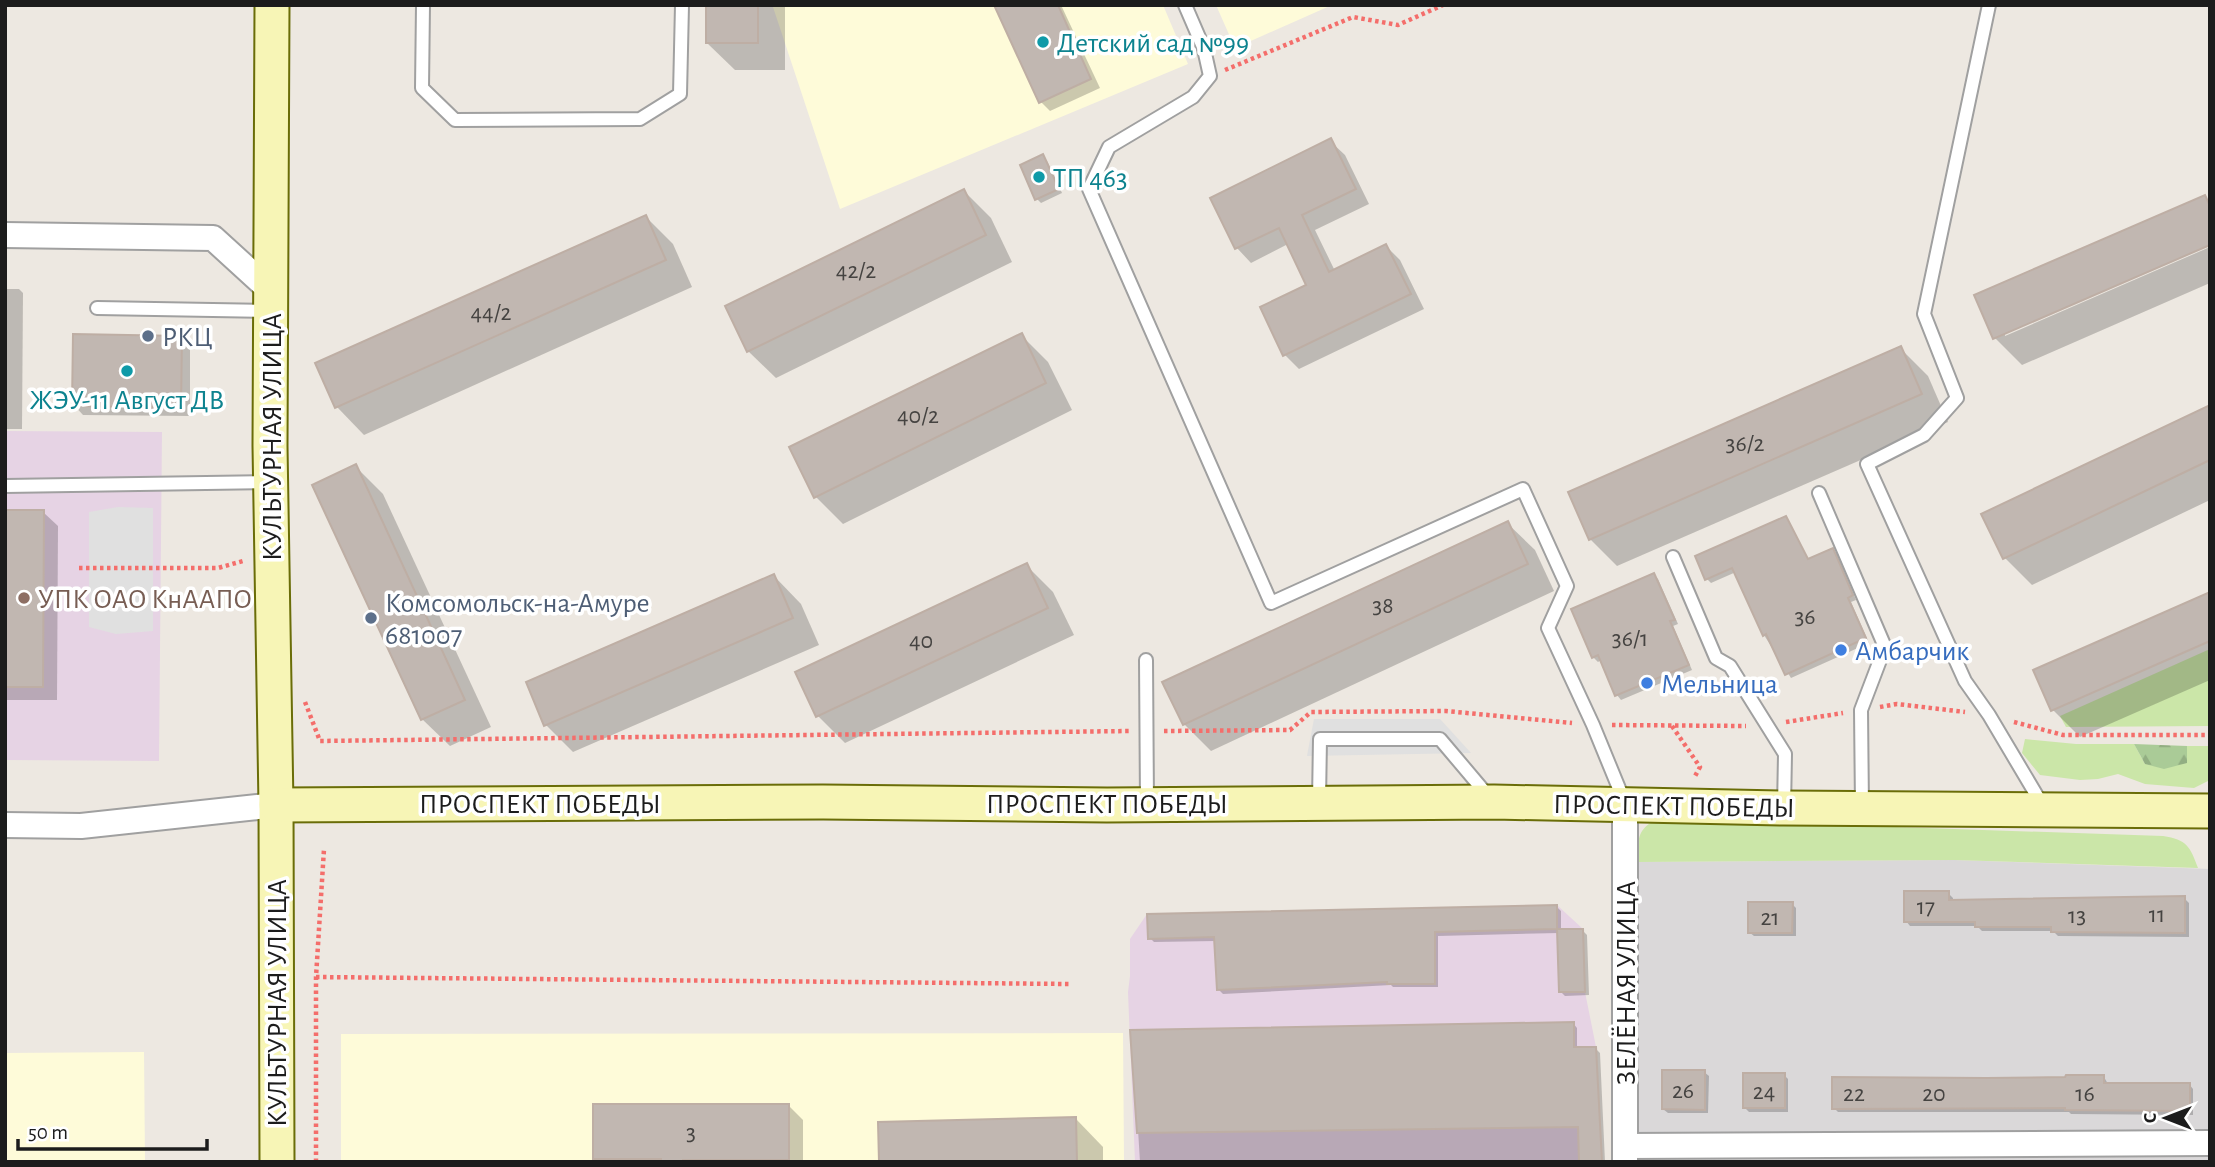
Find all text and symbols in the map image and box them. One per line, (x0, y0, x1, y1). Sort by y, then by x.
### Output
place label: Детский сад №99 (1057, 30, 1249, 58)
marker: Детский сад №99 (1035, 34, 1051, 50)
place label: ТП 463 (1053, 165, 1128, 193)
marker: ТП 463 (1031, 169, 1047, 185)
house number: 42/2 (836, 259, 876, 283)
house number: 44/2 (471, 301, 512, 325)
street label: КУЛЬТУРНАЯ УЛИЦА (259, 313, 287, 561)
place label: РКЦ (162, 324, 213, 352)
marker: РКЦ (140, 328, 156, 344)
marker: ЖЭУ-11 Август ДВ (119, 363, 135, 379)
place label: ЖЭУ-11 Август ДВ (30, 387, 224, 415)
house number: 40/2 (897, 404, 939, 428)
house number: 36/2 (1726, 432, 1765, 456)
place label: УПК ОАО КнААПО (38, 586, 252, 614)
marker: УПК ОАО КнААПО (16, 590, 32, 606)
place label: Комсомольск-на-Амуре 681007 (385, 590, 650, 650)
house number: 38 (1372, 594, 1394, 618)
house number: 36 (1794, 605, 1816, 629)
marker: Комсомольск-на-Амуре 681007 (363, 610, 379, 626)
house number: 36/1 (1612, 627, 1648, 651)
house number: 40 (909, 629, 933, 653)
place label: Амбарчик (1855, 638, 1969, 666)
marker: Амбарчик (1833, 642, 1849, 658)
place label: Мельница (1661, 671, 1778, 699)
marker: Мельница (1639, 675, 1655, 691)
street label: ПРОСПЕКТ ПОБЕДЫ (419, 791, 661, 819)
street label: ПРОСПЕКТ ПОБЕДЫ (986, 791, 1228, 819)
street label: ПРОСПЕКТ ПОБЕДЫ (1553, 791, 1795, 823)
street label: КУЛЬТУРНАЯ УЛИЦА (264, 879, 292, 1127)
street label: ЗЕЛЁНАЯ УЛИЦА (1611, 881, 1641, 1085)
house number: 17 (1917, 895, 1935, 919)
house number: 11 (2149, 903, 2165, 927)
house number: 13 (2068, 904, 2086, 928)
house number: 21 (1760, 906, 1780, 930)
house number: 26 (1672, 1079, 1694, 1103)
house number: 24 (1753, 1080, 1775, 1104)
house number: 22 (1843, 1082, 1865, 1106)
house number: 20 (1922, 1082, 1946, 1106)
house number: 16 (2075, 1082, 2095, 1106)
north arrow (2131, 1083, 2201, 1153)
scale bar (18, 1108, 206, 1152)
text: С (2141, 1113, 2160, 1123)
house number: 3 (686, 1121, 696, 1145)
text: 50 m (28, 1122, 68, 1143)

